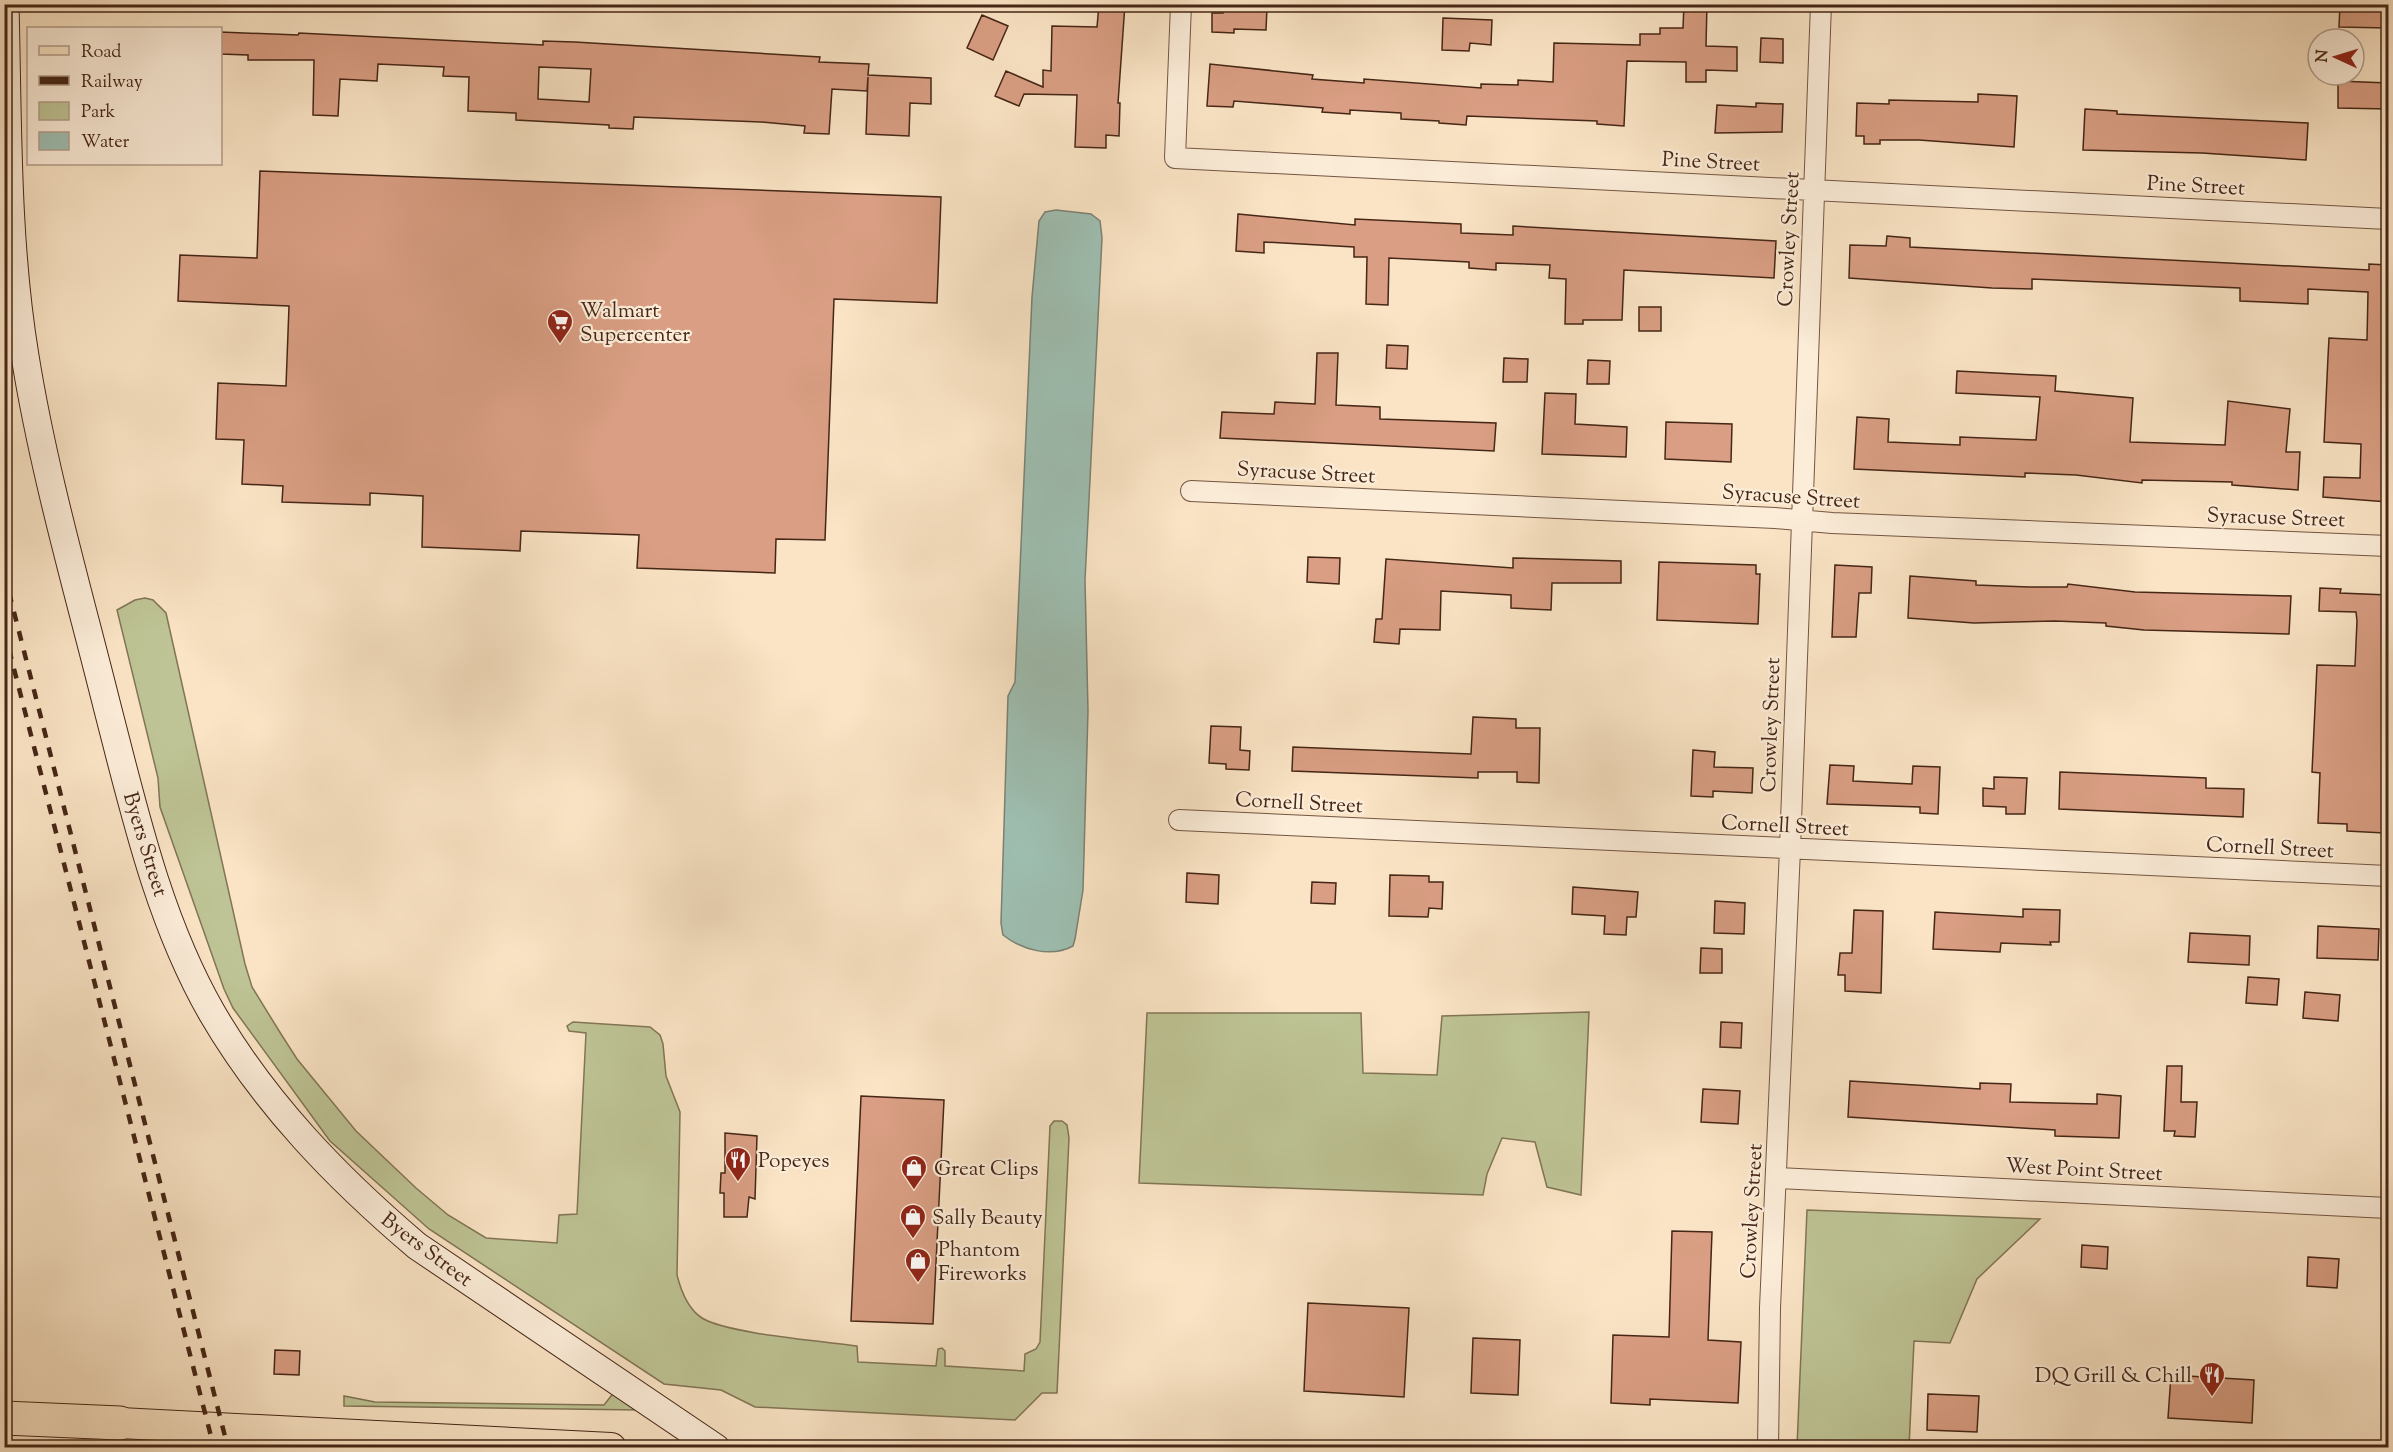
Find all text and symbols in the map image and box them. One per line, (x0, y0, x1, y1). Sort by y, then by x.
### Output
legend (27, 27, 222, 165)
north arrow (2306, 27, 2366, 87)
text: Road (81, 40, 121, 66)
text: N (2312, 49, 2335, 63)
text: Railway (81, 70, 143, 96)
text: Park (81, 100, 116, 126)
text: Water (81, 130, 130, 156)
street label: Pine Street (1661, 145, 1761, 181)
street label: Pine Street (2146, 169, 2246, 205)
street label: Crowley Street (1771, 171, 1809, 307)
place label: Walmart Supercenter (580, 297, 690, 351)
supermarket icon: Walmart Supercenter (545, 307, 575, 345)
street label: Syracuse Street (1236, 455, 1376, 493)
street label: Syracuse Street (1721, 478, 1861, 518)
street label: Syracuse Street (2206, 502, 2346, 536)
street label: Crowley Street (1755, 657, 1789, 793)
street label: Cornell Street (1234, 786, 1364, 822)
street label: Byers Street (114, 789, 174, 901)
street label: Cornell Street (1720, 809, 1850, 845)
street label: Cornell Street (2205, 831, 2335, 867)
street label: Crowley Street (1734, 1143, 1772, 1279)
restaurant icon: Popeyes (723, 1145, 753, 1183)
place label: Popeyes (758, 1147, 829, 1177)
street label: West Point Street (2004, 1152, 2163, 1190)
shop icon: Great Clips (899, 1153, 929, 1191)
place label: Great Clips (934, 1155, 1039, 1185)
shop icon: Sally Beauty (898, 1202, 928, 1240)
place label: Sally Beauty (932, 1204, 1043, 1234)
street label: Byers Street (374, 1206, 478, 1295)
place label: Phantom Fireworks (938, 1236, 1027, 1290)
shop icon: Phantom Fireworks (903, 1246, 933, 1284)
restaurant icon: DQ Grill & Chill (2197, 1360, 2227, 1398)
place label: DQ Grill & Chill (2035, 1362, 2192, 1392)

